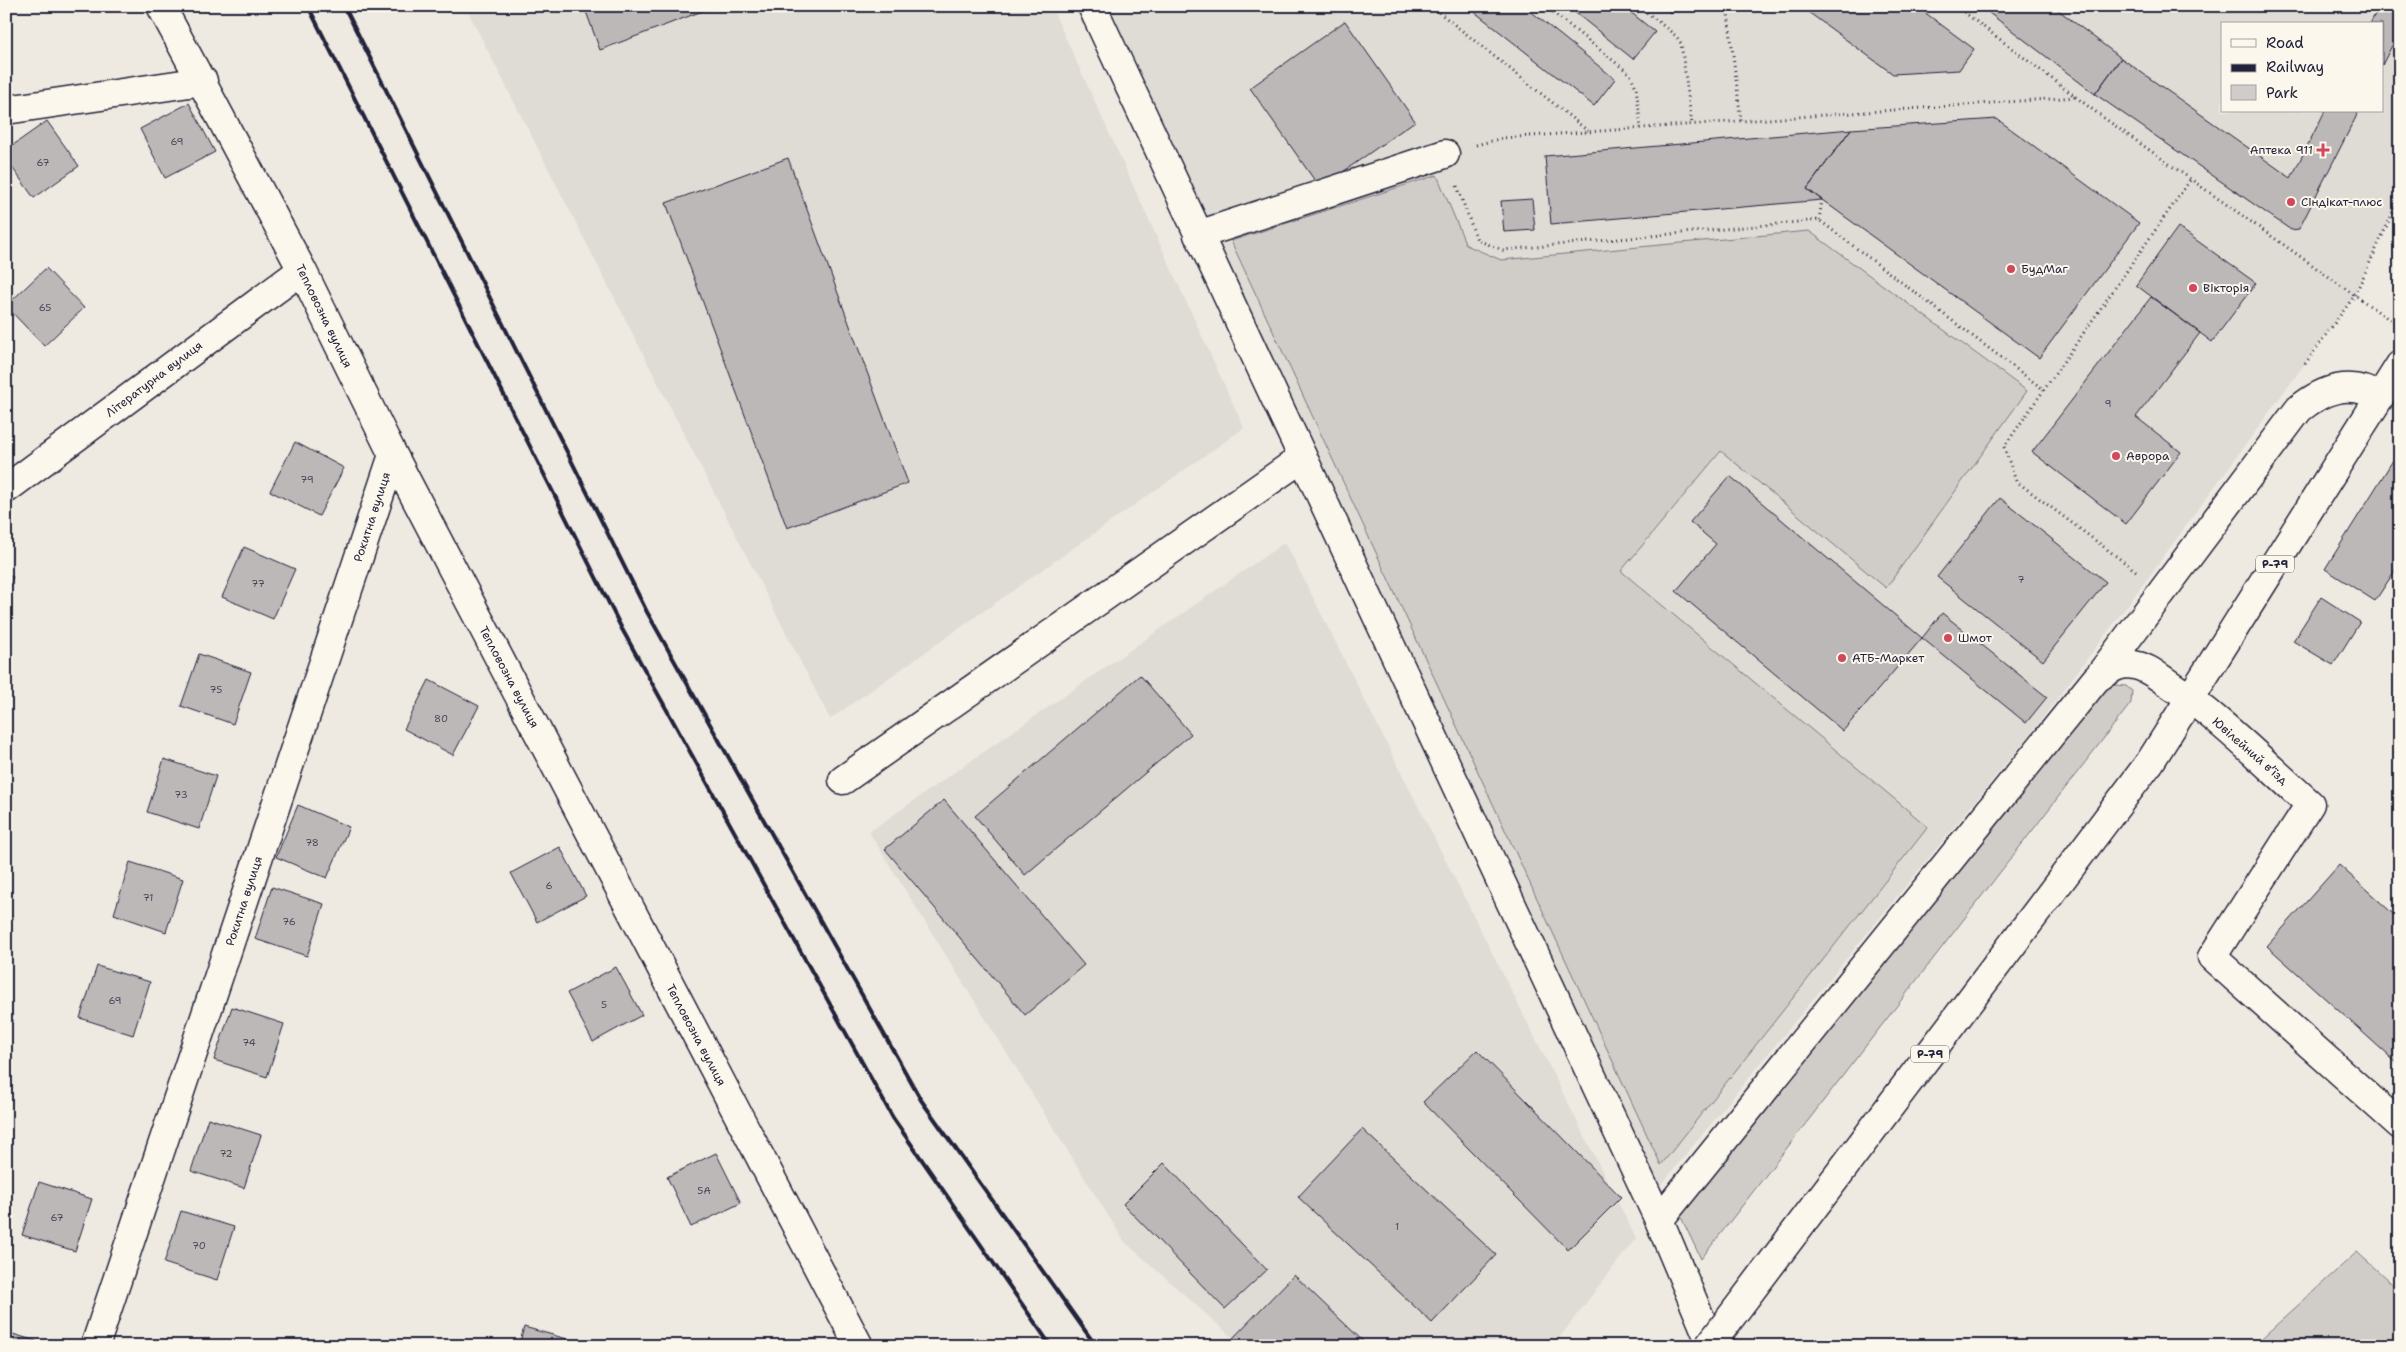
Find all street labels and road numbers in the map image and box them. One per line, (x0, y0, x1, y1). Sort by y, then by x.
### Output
street label: Тепловозна вулиця (292, 262, 356, 370)
street label: Літературна вулиця (102, 337, 206, 421)
street label: Рокитна вулиця (350, 470, 394, 564)
road number: Р-79 (2256, 556, 2294, 572)
street label: Тепловозна вулиця (475, 623, 543, 731)
street label: Ювілейний в’їзд (2209, 714, 2291, 788)
street label: Рокитна вулиця (222, 854, 266, 948)
street label: Тепловозна вулиця (662, 981, 730, 1089)
road number: Р-79 (1911, 1046, 1949, 1062)

